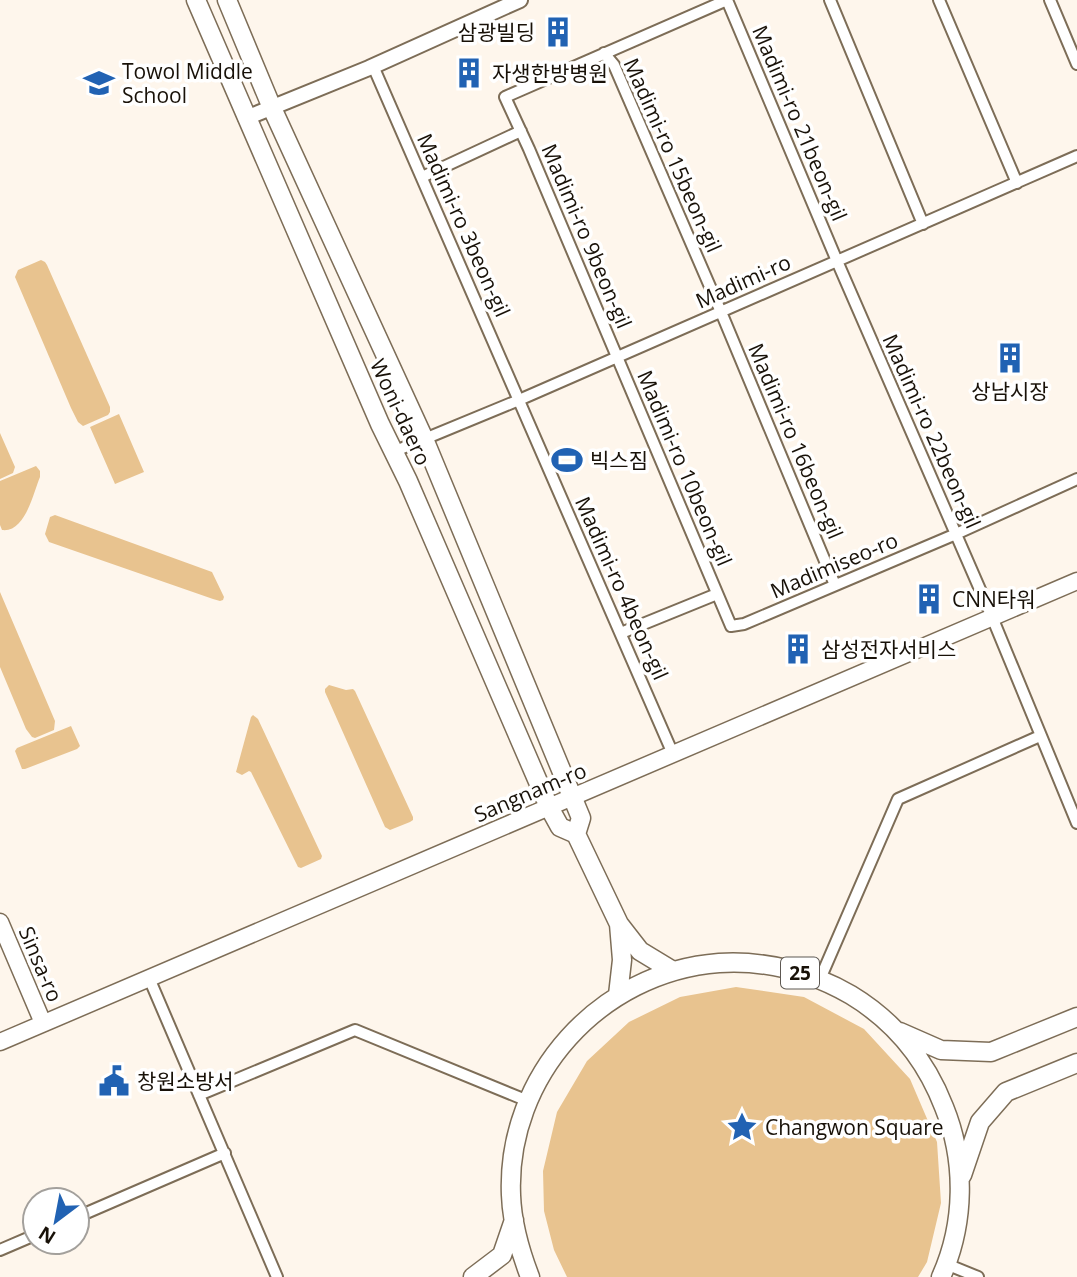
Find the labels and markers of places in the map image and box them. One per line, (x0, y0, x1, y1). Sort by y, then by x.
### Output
building icon: 삼광빌딩 (541, 15, 575, 49)
place label: 삼광빌딩 (458, 18, 535, 46)
building icon: 자생한방병원 (452, 56, 486, 90)
place label: Towol Middle School (122, 57, 253, 109)
place label: 자생한방병원 (492, 59, 608, 87)
school or university icon: Towol Middle School (82, 66, 116, 100)
building icon: 상남시장 (993, 341, 1027, 375)
place label: 상남시장 (971, 377, 1049, 405)
sports icon: 빅스짐 (550, 443, 584, 477)
place label: 빅스짐 (590, 446, 648, 474)
building icon: CNN타워 (912, 582, 946, 616)
place label: CNN타워 (952, 585, 1036, 613)
building icon: 삼성전자서비스 (781, 632, 815, 666)
place label: 삼성전자서비스 (821, 635, 956, 663)
public building icon: 창원소방서 (97, 1064, 131, 1098)
place label: 창원소방서 (137, 1067, 234, 1095)
place icon: Changwon Square (725, 1110, 759, 1144)
place label: Changwon Square (765, 1113, 944, 1141)

